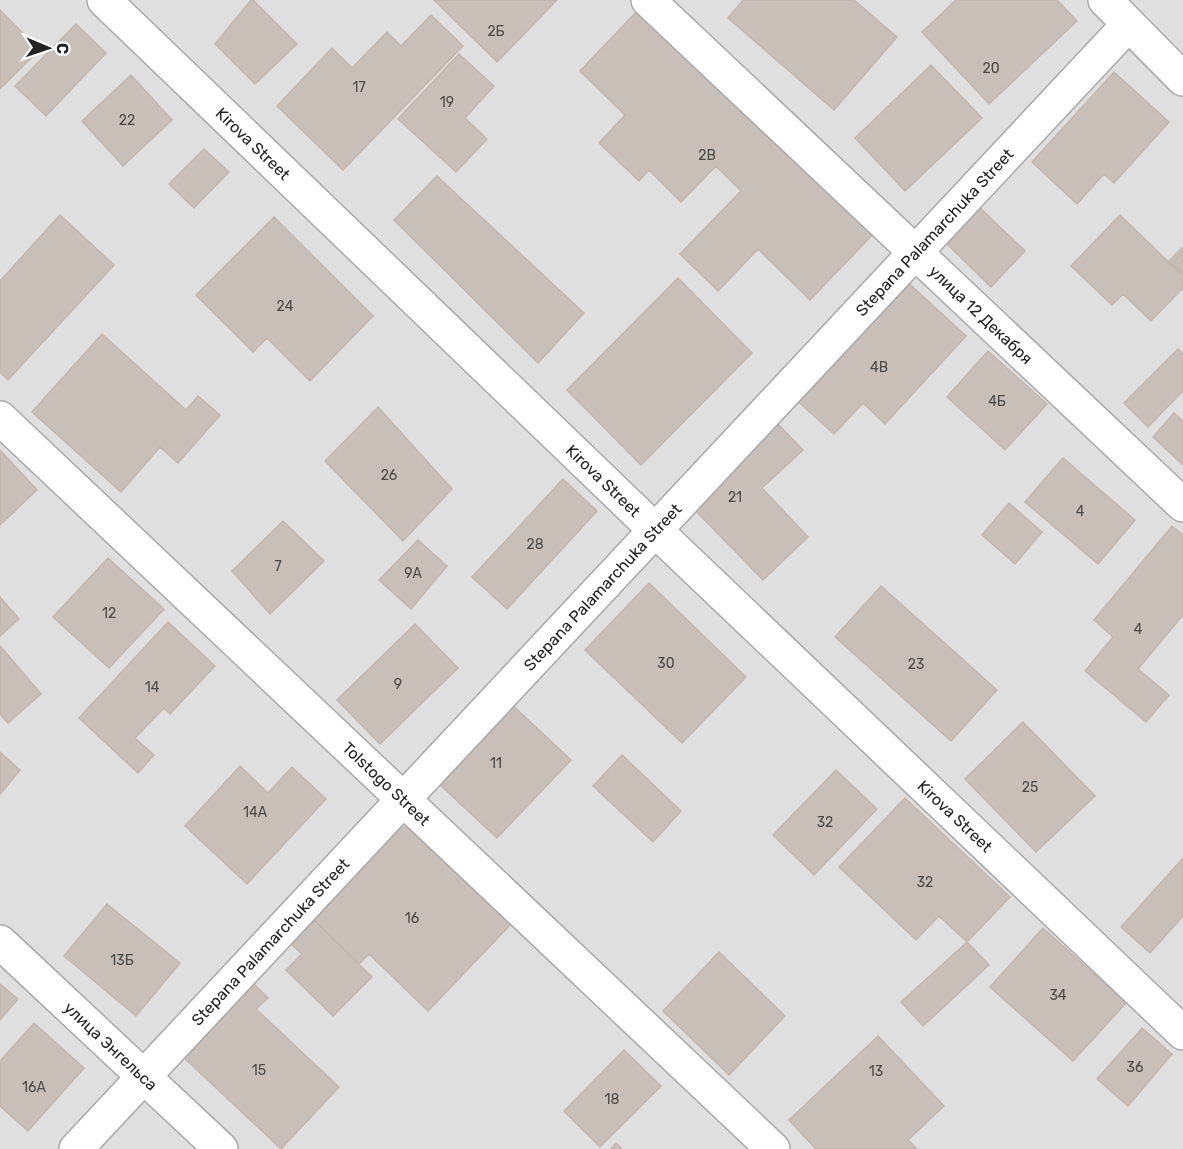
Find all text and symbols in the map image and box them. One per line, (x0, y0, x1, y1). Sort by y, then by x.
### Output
north arrow (18, 18, 78, 78)
house number: 2Б (487, 23, 505, 40)
text: С (53, 43, 72, 54)
house number: 20 (982, 60, 1000, 77)
house number: 17 (352, 79, 366, 96)
house number: 19 (440, 94, 454, 111)
street label: Kirova Street (212, 104, 294, 184)
house number: 22 (119, 112, 135, 129)
street label: Stepana Palamarchuka Street (852, 145, 1017, 320)
house number: 2В (698, 147, 716, 164)
street label: улица 12 Декабря (925, 261, 1036, 368)
house number: 24 (277, 298, 294, 315)
house number: 4В (870, 359, 888, 376)
house number: 4Б (988, 393, 1006, 410)
street label: Kirova Street (562, 441, 644, 521)
house number: 26 (381, 467, 397, 484)
house number: 21 (728, 489, 742, 506)
street label: Stepana Palamarchuka Street (520, 500, 685, 675)
house number: 4 (1076, 503, 1085, 520)
house number: 28 (526, 536, 544, 553)
house number: 7 (274, 558, 282, 575)
house number: 9А (404, 565, 422, 582)
house number: 12 (102, 605, 116, 622)
house number: 4 (1134, 621, 1143, 638)
house number: 30 (657, 655, 675, 672)
house number: 23 (908, 656, 924, 673)
house number: 9 (394, 676, 402, 693)
house number: 14 (145, 679, 160, 696)
street label: Tolstogo Street (338, 738, 434, 830)
house number: 11 (490, 755, 502, 772)
street label: Kirova Street (913, 776, 996, 856)
house number: 25 (1022, 779, 1038, 796)
house number: 14А (243, 804, 268, 821)
house number: 32 (817, 814, 833, 831)
street label: Stepana Palamarchuka Street (188, 854, 353, 1030)
house number: 32 (917, 874, 933, 891)
house number: 16 (405, 910, 419, 927)
house number: 13Б (110, 952, 134, 969)
house number: 34 (1049, 987, 1067, 1004)
street label: улица Энгельса (60, 998, 161, 1094)
house number: 36 (1127, 1059, 1143, 1076)
house number: 15 (252, 1062, 266, 1079)
house number: 13 (869, 1063, 883, 1080)
house number: 16А (22, 1079, 47, 1096)
house number: 18 (605, 1091, 620, 1108)

